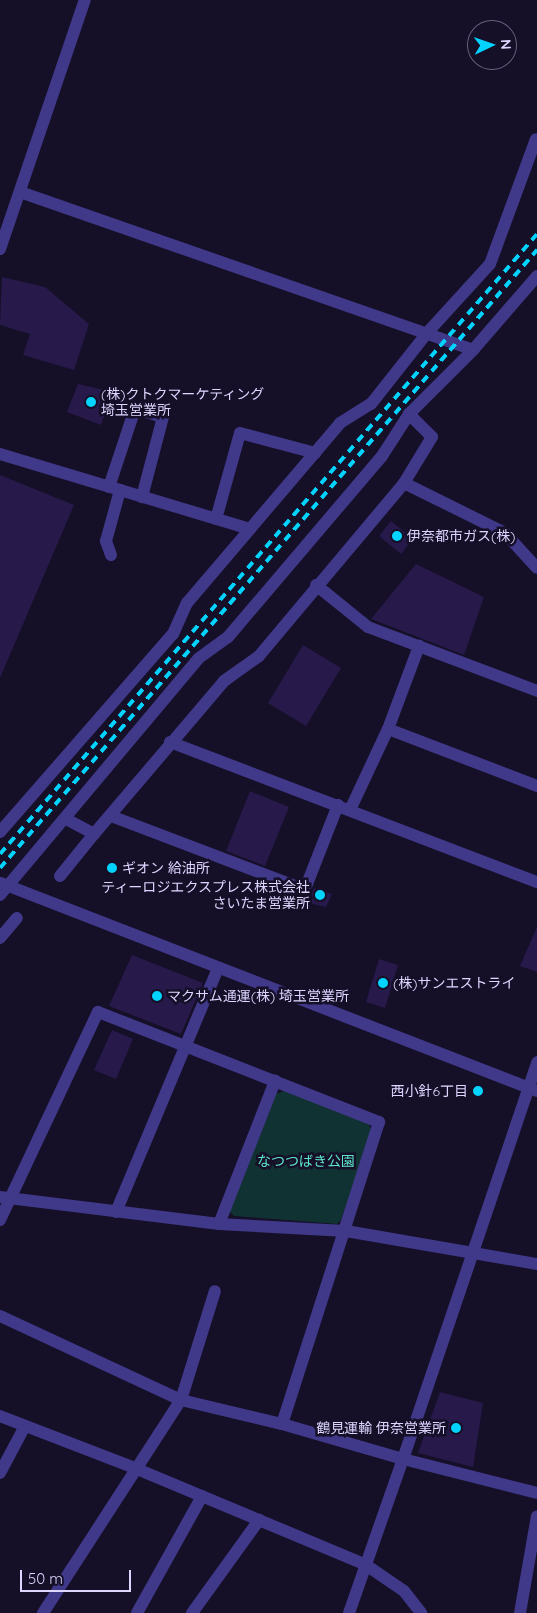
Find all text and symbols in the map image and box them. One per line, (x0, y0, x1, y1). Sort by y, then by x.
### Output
north arrow (467, 20, 517, 70)
text: N (497, 39, 515, 50)
place label: (株)クトクマーケティング 埼玉営業所 (101, 386, 265, 418)
marker: (株)クトクマーケティング 埼玉営業所 (85, 396, 97, 408)
place label: 伊奈都市ガス(株) (407, 528, 515, 544)
marker: 伊奈都市ガス(株) (391, 530, 403, 542)
place label: ギオン 給油所 (122, 860, 210, 876)
marker: ギオン 給油所 (106, 862, 118, 874)
place label: ティーロジエクスプレス株式会社 さいたま営業所 (100, 879, 310, 912)
marker: ティーロジエクスプレス株式会社 さいたま営業所 (314, 889, 326, 901)
place label: (株)サンエストライ (393, 975, 515, 991)
marker: (株)サンエストライ (377, 977, 389, 989)
place label: マクサム通運(株) 埼玉営業所 (167, 988, 349, 1004)
marker: マクサム通運(株) 埼玉営業所 (151, 990, 163, 1002)
place label: 西小針6丁目 (390, 1083, 468, 1099)
marker: 西小針6丁目 (472, 1085, 484, 1097)
park label: なつつばき公園 (257, 1153, 355, 1169)
place label: 鶴見運輸 伊奈営業所 (316, 1420, 446, 1436)
marker: 鶴見運輸 伊奈営業所 (450, 1422, 462, 1434)
scale bar (22, 1560, 134, 1592)
text: 50 m (28, 1569, 63, 1588)

